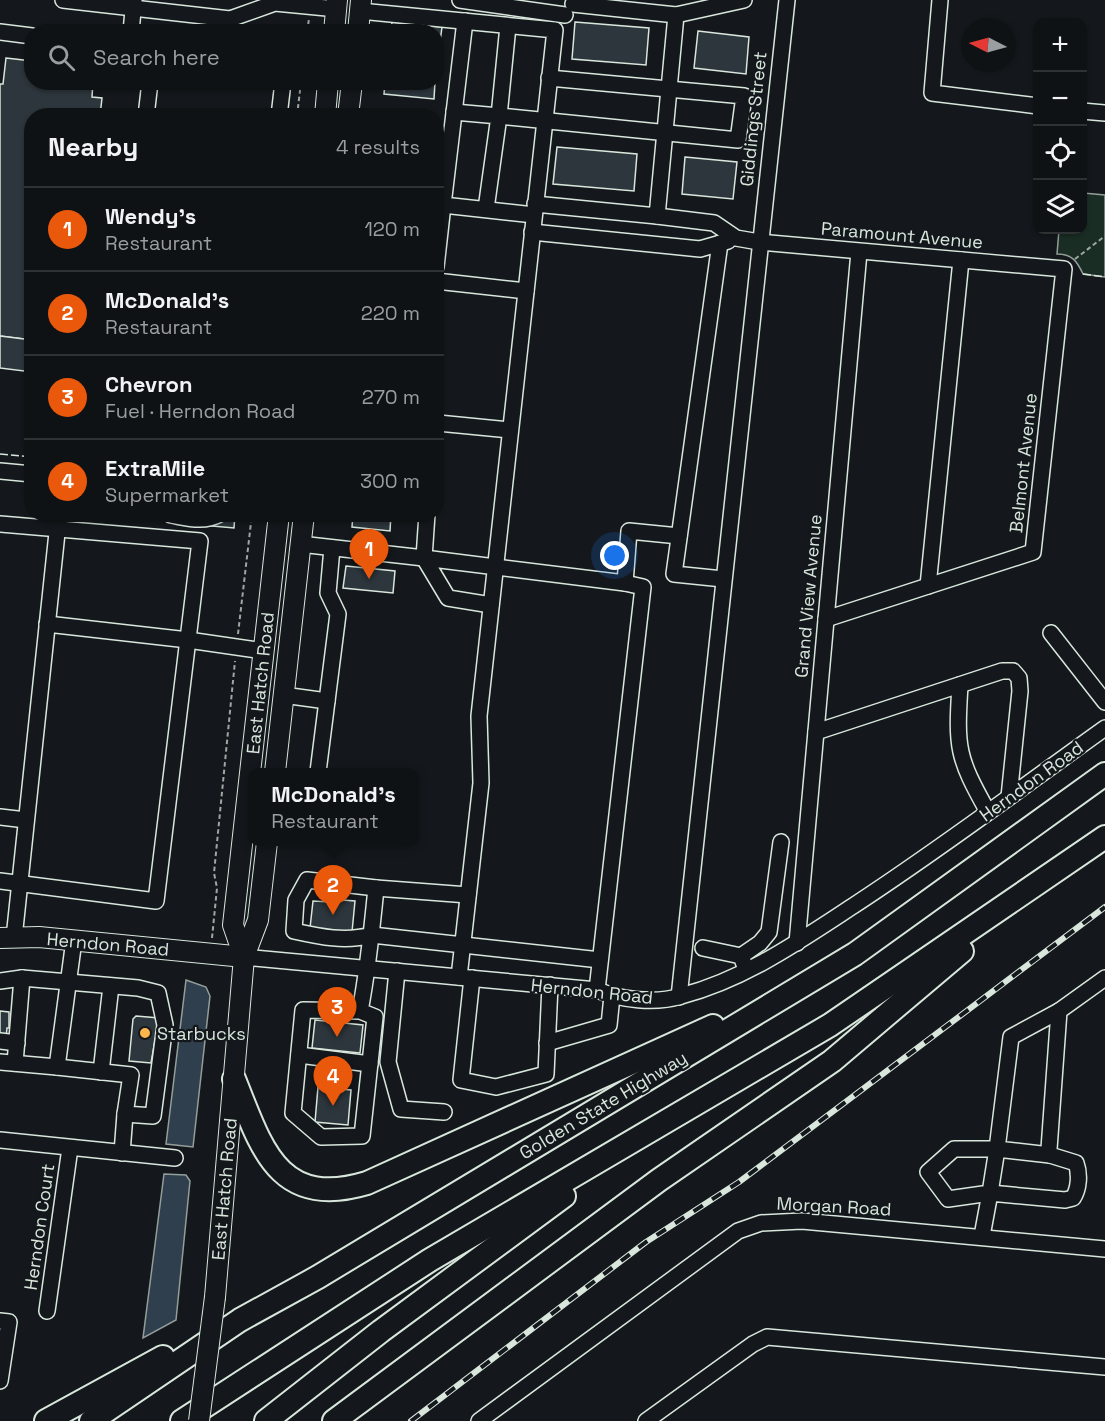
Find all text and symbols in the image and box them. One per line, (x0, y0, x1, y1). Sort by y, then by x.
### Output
north arrow (961, 18, 1015, 72)
map controls (1033, 18, 1087, 234)
button: + (1033, 18, 1087, 72)
search box (24, 24, 444, 90)
icon: search (45, 41, 78, 74)
text: Search here (93, 43, 220, 71)
street label: Giddings Street (734, 50, 772, 188)
button: − (1033, 72, 1087, 126)
button: locate (1033, 126, 1087, 180)
text: Nearby (48, 130, 138, 164)
text: 4 results (336, 134, 420, 160)
button: layers (1033, 180, 1087, 234)
text: Wendy's (105, 202, 196, 230)
text: 1 (63, 216, 72, 242)
text: 120 m (364, 216, 420, 242)
street label: Paramount Avenue (820, 216, 984, 254)
text: Restaurant (105, 230, 212, 256)
text: McDonald's (105, 286, 229, 314)
text: 2 (62, 300, 73, 326)
text: 220 m (361, 300, 420, 326)
text: Restaurant (105, 314, 212, 340)
text: Chevron (105, 370, 193, 398)
text: 3 (61, 384, 74, 410)
text: 270 m (362, 384, 420, 410)
street label: Belmont Avenue (1004, 392, 1042, 534)
text: Fuel · Herndon Road (105, 398, 295, 424)
text: ExtraMile (105, 454, 205, 482)
text: 4 (61, 468, 74, 494)
text: 300 m (360, 468, 420, 494)
text: Supermarket (105, 482, 229, 508)
street label: Grand View Avenue (789, 513, 827, 679)
pin: 1 (350, 530, 388, 579)
your location (600, 541, 629, 570)
street label: East Hatch Road (241, 611, 279, 755)
street label: Herndon Road (975, 736, 1087, 826)
popup (248, 768, 419, 846)
text: McDonald's (271, 780, 396, 808)
text: Restaurant (271, 808, 379, 834)
pin: 2 (314, 866, 352, 915)
street label: Herndon Road (46, 927, 170, 961)
street label: Herndon Road (530, 973, 654, 1009)
pin: 3 (318, 988, 356, 1037)
place label: Starbucks (157, 1022, 246, 1045)
marker: Starbucks (138, 1026, 152, 1040)
street label: Golden State Highway (515, 1046, 691, 1164)
pin: 4 (314, 1056, 352, 1106)
street label: East Hatch Road (206, 1117, 242, 1261)
street label: Herndon Court (19, 1162, 59, 1292)
street label: Morgan Road (776, 1192, 892, 1220)

